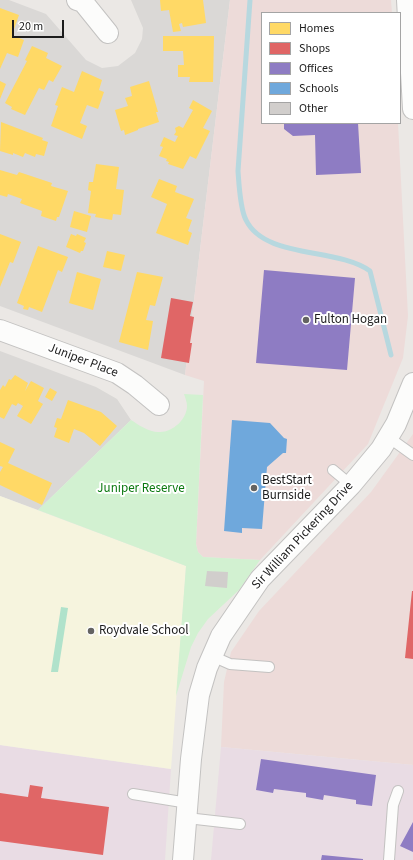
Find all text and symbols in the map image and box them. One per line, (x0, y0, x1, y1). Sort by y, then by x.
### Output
scale bar (14, 12, 66, 38)
legend (261, 12, 401, 124)
text: 20 m (19, 18, 43, 35)
text: Homes (299, 20, 334, 37)
text: Shops (299, 40, 330, 57)
text: Offices (299, 60, 333, 77)
text: Schools (299, 80, 339, 97)
text: Other (299, 100, 328, 117)
place label: Fulton Hogan (314, 312, 387, 328)
marker: Fulton Hogan (301, 315, 311, 325)
street label: Juniper Place (46, 341, 120, 381)
place label: BestStart Burnside (262, 473, 312, 504)
street label: Sir William Pickering Drive (249, 479, 357, 593)
park label: Juniper Reserve (97, 481, 185, 497)
marker: BestStart Burnside (249, 483, 259, 493)
place label: Roydvale School (99, 623, 189, 639)
marker: Roydvale School (86, 626, 96, 636)

